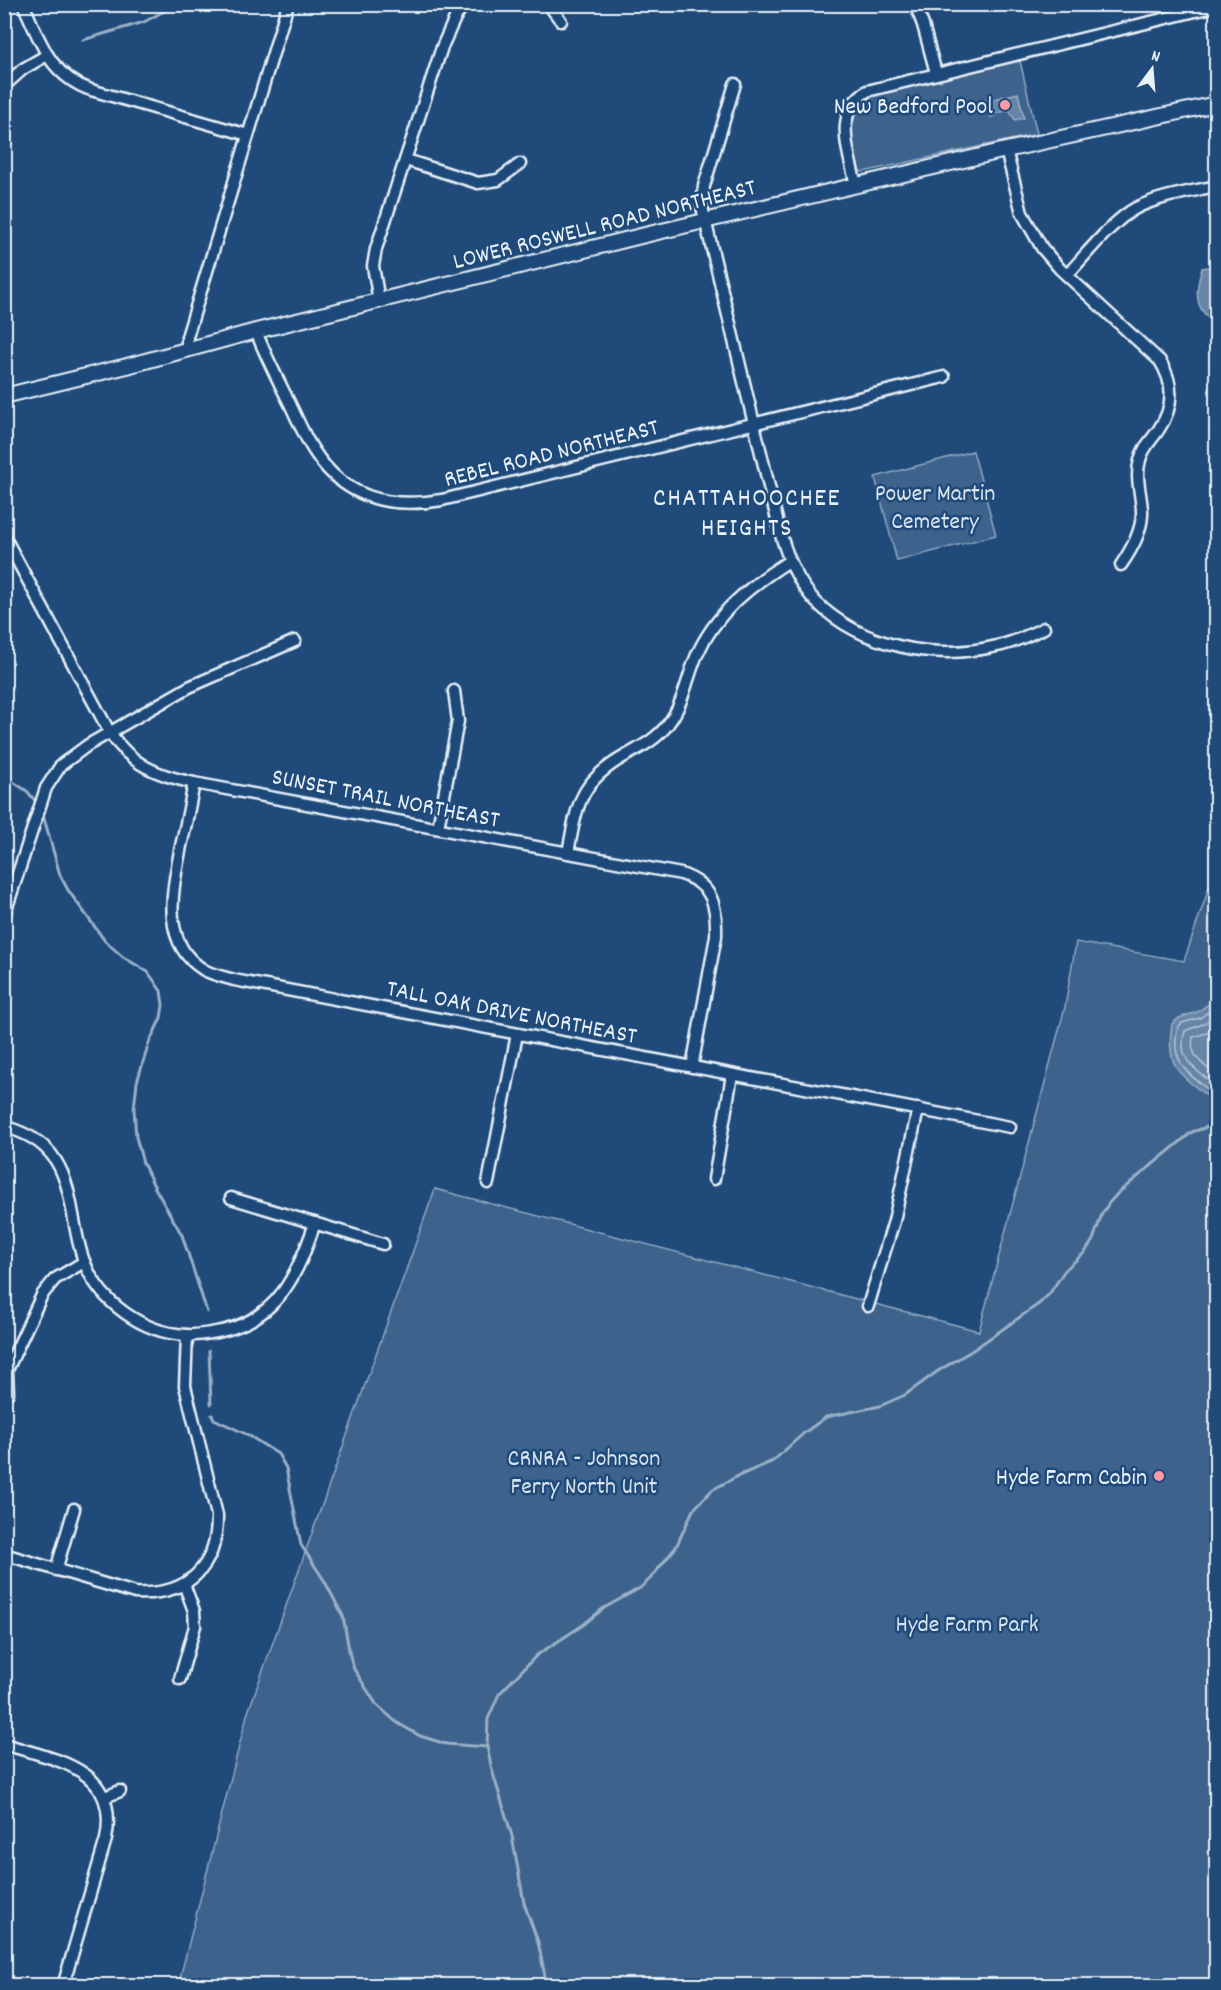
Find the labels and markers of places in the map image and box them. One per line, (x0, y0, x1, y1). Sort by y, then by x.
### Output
place label: New Bedford Pool (834, 91, 993, 125)
marker: New Bedford Pool (998, 98, 1012, 112)
place label: Hyde Farm Cabin (996, 1462, 1147, 1496)
marker: Hyde Farm Cabin (1152, 1469, 1166, 1483)

